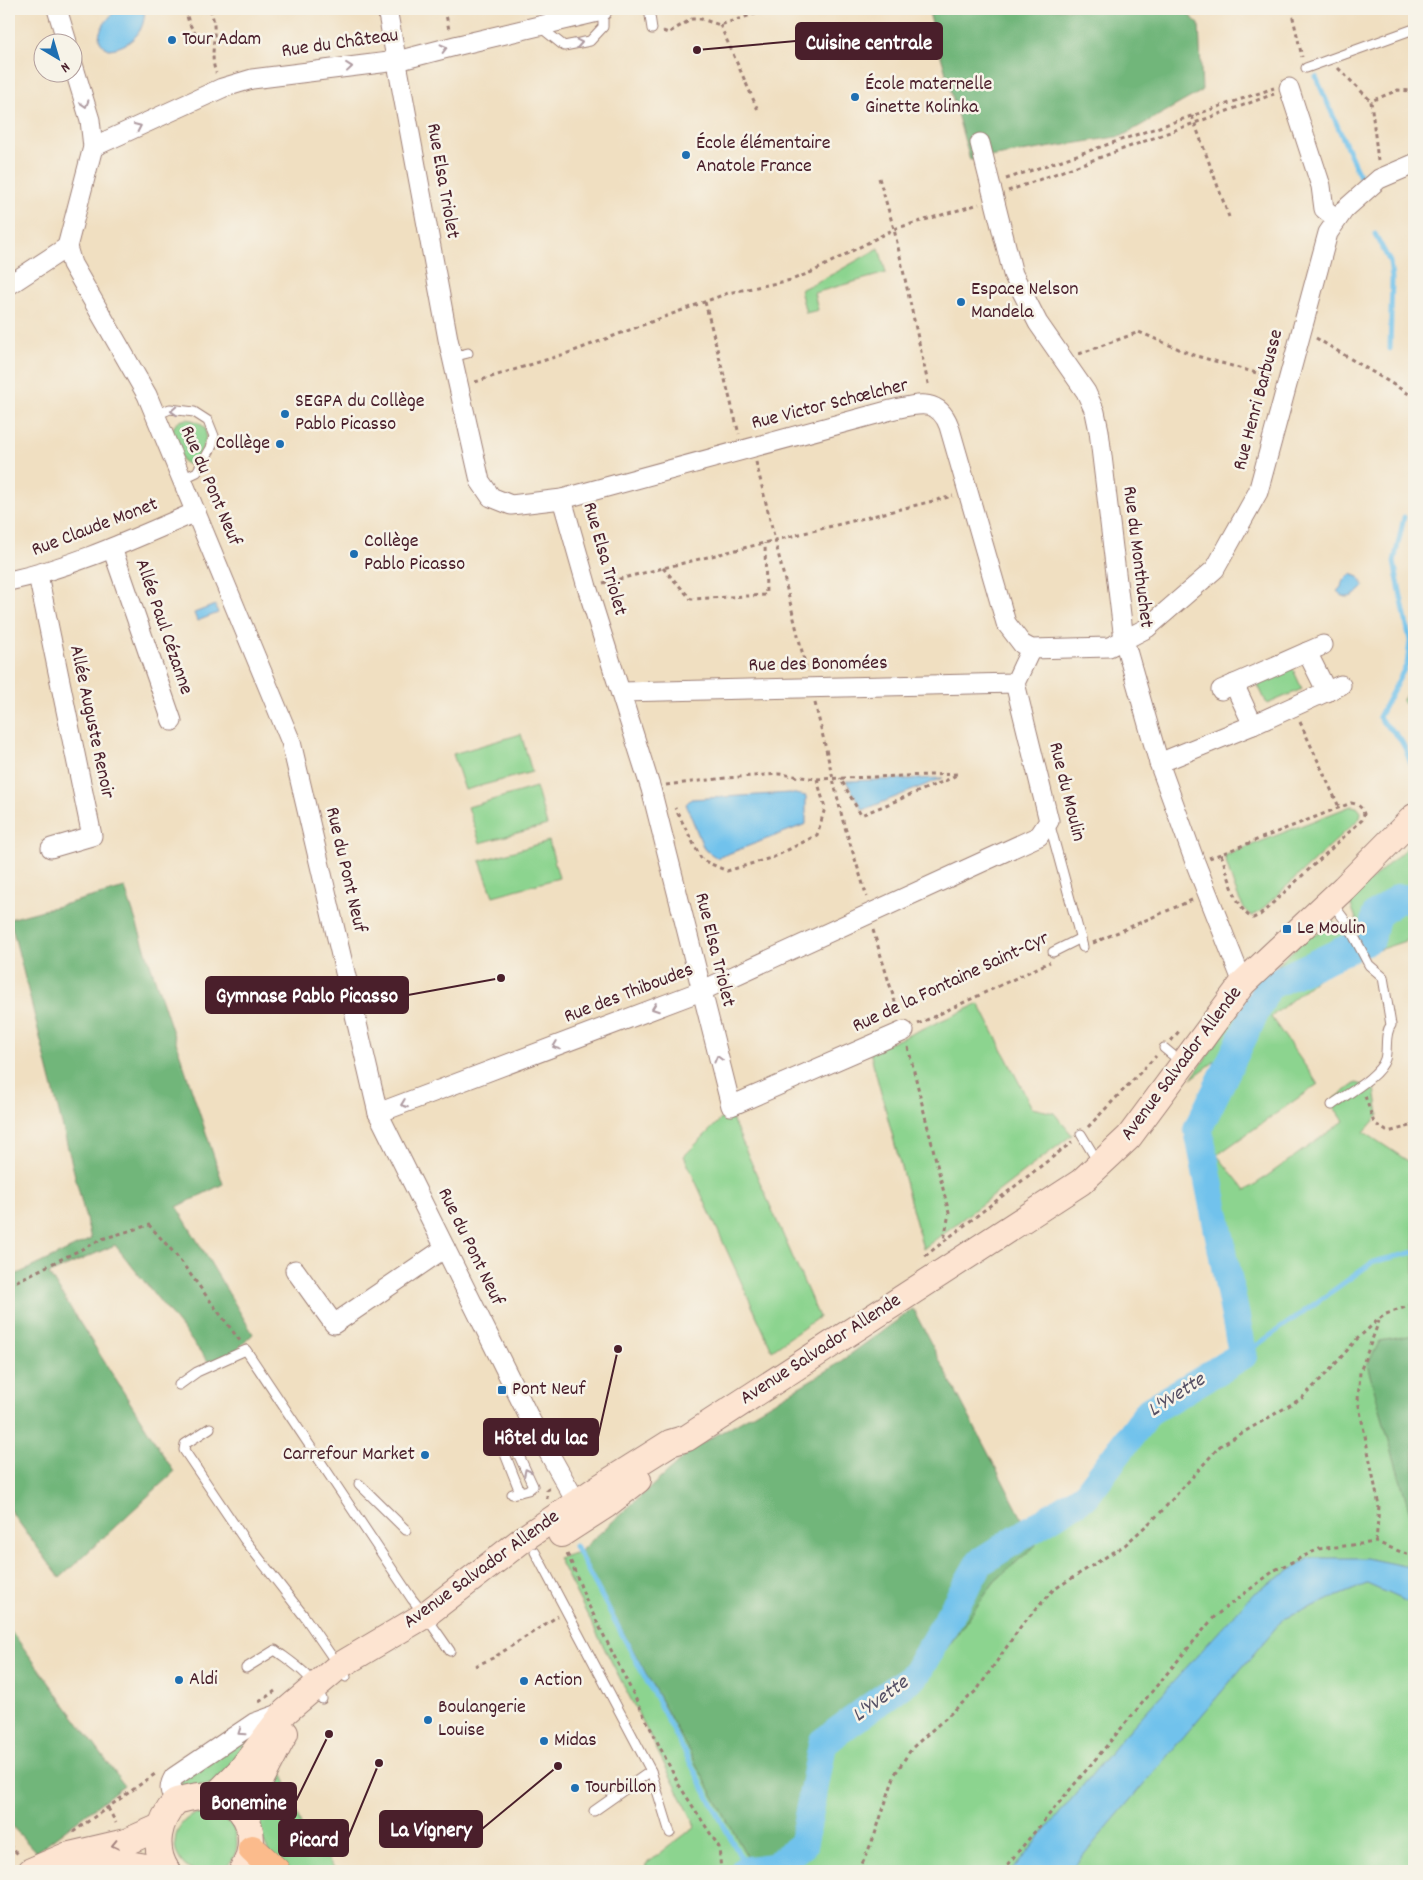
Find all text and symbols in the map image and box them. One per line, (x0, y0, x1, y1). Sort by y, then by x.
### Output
street label: Rue du Château (280, 22, 400, 66)
callout: Cuisine centrale (796, 23, 942, 59)
place label: Tour Adam (182, 26, 261, 54)
text: Cuisine centrale (806, 30, 932, 60)
north arrow (32, 32, 82, 82)
marker: Tour Adam (166, 34, 178, 46)
one-way arrow (574, 39, 583, 49)
one-way arrow (439, 44, 447, 54)
text: N (56, 57, 74, 77)
one-way arrow (345, 62, 353, 73)
place label: École maternelle Ginette Kolinka (865, 71, 992, 122)
marker: École maternelle Ginette Kolinka (849, 91, 861, 103)
one-way arrow (80, 99, 90, 107)
street label: Rue Elsa Triolet (418, 121, 466, 241)
one-way arrow (133, 123, 142, 134)
place label: École élémentaire Anatole France (696, 130, 831, 181)
marker: École élémentaire Anatole France (680, 149, 692, 161)
place label: Espace Nelson Mandela (971, 276, 1079, 327)
marker: Espace Nelson Mandela (955, 296, 967, 308)
street label: Rue Henri Barbusse (1227, 326, 1291, 474)
street label: Rue Victor Schœlcher (749, 372, 912, 438)
place label: SEGPA du Collège Pablo Picasso (295, 388, 425, 439)
one-way arrow (169, 405, 177, 416)
marker: SEGPA du Collège Pablo Picasso (279, 408, 291, 420)
street label: Rue du Pont Neuf (172, 422, 248, 551)
place label: Collège (216, 430, 270, 458)
marker: Collège (274, 438, 286, 450)
street label: Rue du Monthuchet (1114, 484, 1160, 630)
street label: Rue Claude Monet (28, 491, 162, 565)
street label: Rue Elsa Triolet (574, 499, 634, 619)
place label: Collège Pablo Picasso (364, 528, 465, 579)
marker: Collège Pablo Picasso (348, 548, 360, 560)
street label: Allée Paul Cézanne (127, 555, 199, 699)
street label: Allée Auguste Renoir (61, 643, 121, 802)
street label: Rue des Bonomées (748, 650, 888, 680)
street label: Rue du Moulin (1040, 739, 1092, 845)
street label: Rue du Pont Neuf (317, 805, 373, 936)
street label: Rue Elsa Triolet (686, 890, 742, 1010)
place label: Le Moulin (1297, 915, 1365, 943)
marker: Le Moulin (1281, 923, 1293, 935)
street label: Rue de la Fontaine Saint-Cyr (848, 925, 1054, 1041)
street label: Rue des Thiboudes (560, 956, 698, 1032)
callout: Gymnase Pablo Picasso (206, 977, 408, 1013)
street label: Avenue Salvador Allende (1115, 981, 1250, 1147)
text: Gymnase Pablo Picasso (216, 983, 398, 1013)
one-way arrow (651, 1002, 660, 1012)
one-way arrow (552, 1040, 561, 1050)
one-way arrow (714, 1055, 724, 1063)
one-way arrow (400, 1097, 409, 1108)
street label: Rue du Pont Neuf (429, 1183, 511, 1311)
street label: Avenue Salvador Allende (735, 1287, 907, 1413)
water label: L'Yvette (1142, 1365, 1213, 1426)
place label: Pont Neuf (512, 1376, 586, 1404)
marker: Pont Neuf (496, 1384, 508, 1396)
callout: Hôtel du lac (484, 1419, 598, 1455)
text: Hôtel du lac (494, 1425, 589, 1455)
place label: Carrefour Market (283, 1441, 415, 1469)
marker: Carrefour Market (419, 1449, 431, 1461)
one-way arrow (523, 1468, 533, 1477)
street label: Avenue Salvador Allende (398, 1504, 566, 1636)
place label: Aldi (189, 1666, 218, 1694)
place label: Action (534, 1667, 582, 1695)
water label: L'Yvette (847, 1668, 917, 1731)
marker: Aldi (173, 1674, 185, 1686)
marker: Action (518, 1675, 530, 1687)
place label: Boulangerie Louise (438, 1694, 526, 1745)
marker: Boulangerie Louise (422, 1714, 434, 1726)
one-way arrow (237, 1726, 247, 1735)
place label: Midas (554, 1727, 597, 1755)
marker: Midas (538, 1735, 550, 1747)
place label: Tourbillon (585, 1774, 656, 1802)
marker: Tourbillon (569, 1782, 581, 1794)
callout: Bonemine (201, 1783, 296, 1819)
text: Bonemine (211, 1790, 287, 1820)
callout: La Vignery (380, 1811, 482, 1847)
text: La Vignery (390, 1817, 473, 1847)
callout: Picard (279, 1820, 348, 1856)
text: Picard (289, 1827, 339, 1857)
one-way arrow (111, 1839, 119, 1850)

